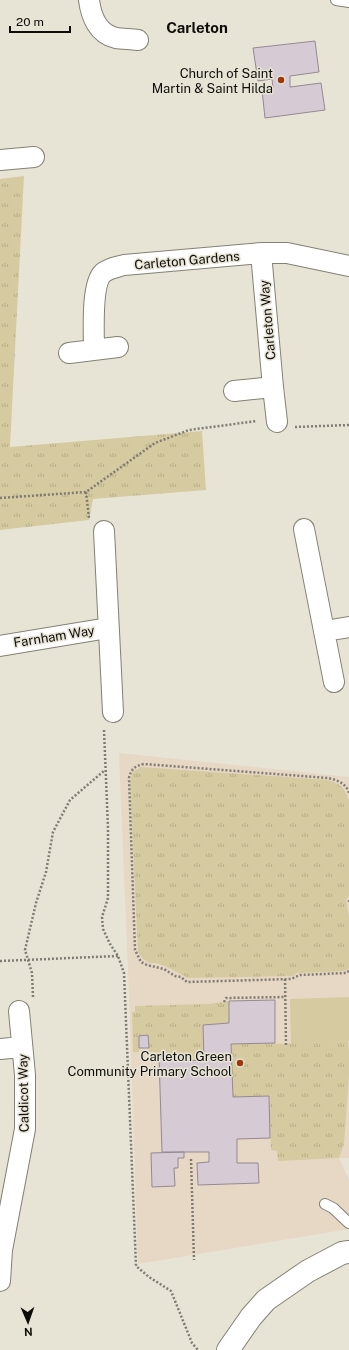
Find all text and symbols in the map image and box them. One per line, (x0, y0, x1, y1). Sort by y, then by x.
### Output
scale bar (10, 8, 70, 34)
text: 20 m (16, 15, 44, 29)
district label: Carleton (166, 19, 228, 36)
place label: Church of Saint Martin & Saint Hilda (152, 66, 273, 96)
marker: Church of Saint Martin & Saint Hilda (276, 75, 286, 85)
street label: Carleton Gardens (134, 248, 240, 273)
street label: Carleton Way (257, 279, 278, 361)
street label: Farnham Way (12, 623, 96, 650)
place label: Carleton Green Community Primary School (68, 1049, 232, 1079)
street label: Caldicot Way (15, 1054, 32, 1132)
marker: Carleton Green Community Primary School (235, 1058, 245, 1068)
north arrow (8, 1302, 48, 1342)
text: N (24, 1326, 33, 1338)

